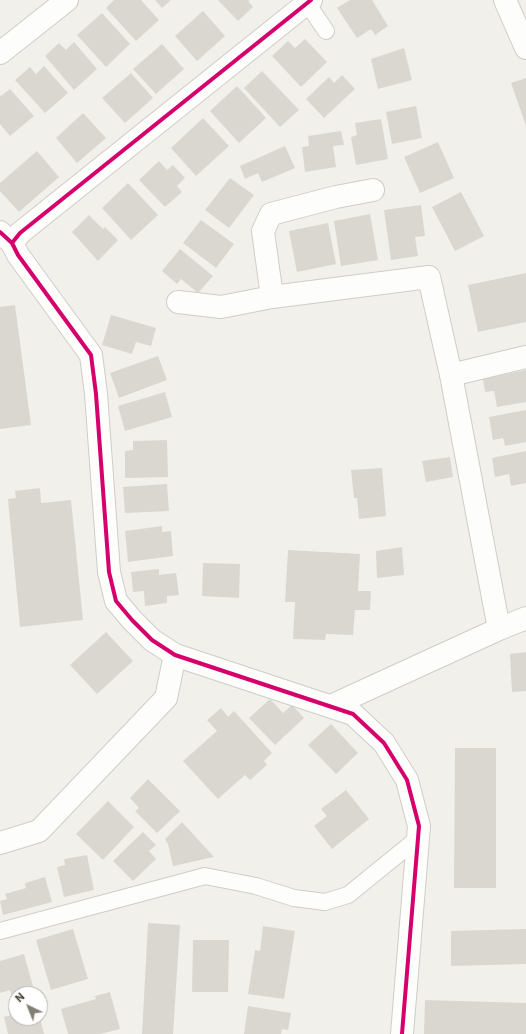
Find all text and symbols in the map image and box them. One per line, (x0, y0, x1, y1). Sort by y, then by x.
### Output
north arrow (8, 986, 48, 1026)
text: N (13, 990, 27, 1005)

